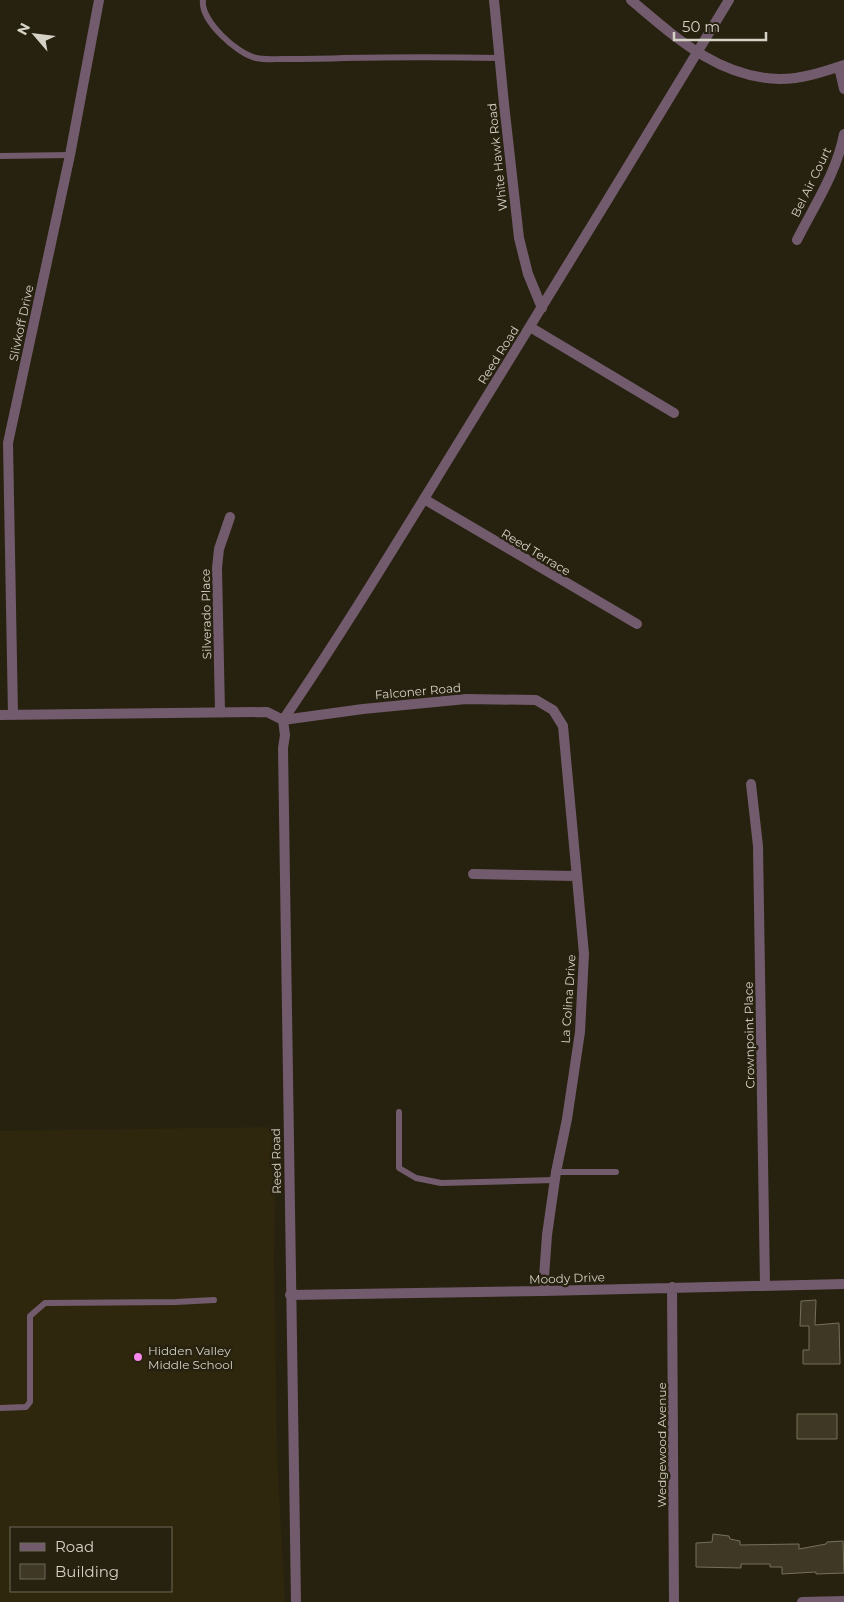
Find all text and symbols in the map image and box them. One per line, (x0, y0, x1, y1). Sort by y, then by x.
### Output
north arrow (10, 10, 60, 60)
scale bar (674, 10, 766, 42)
text: 50 m (682, 17, 720, 36)
text: N (13, 20, 34, 38)
street label: White Hawk Road (484, 102, 510, 212)
street label: Bel Air Court (788, 144, 834, 220)
street label: Slivkoff Drive (6, 284, 36, 362)
street label: Reed Road (474, 323, 522, 387)
street label: Reed Terrace (499, 525, 573, 579)
street label: Silverado Place (198, 569, 214, 659)
street label: Falconer Road (374, 680, 462, 702)
street label: La Colina Drive (557, 954, 579, 1044)
street label: Crownpoint Place (741, 981, 757, 1089)
street label: Reed Road (268, 1128, 284, 1194)
street label: Moody Drive (529, 1269, 605, 1287)
place label: Hidden Valley Middle School (148, 1343, 233, 1372)
marker: Hidden Valley Middle School (132, 1351, 144, 1363)
street label: Wedgewood Avenue (654, 1382, 669, 1508)
legend (10, 1527, 172, 1592)
text: Road (55, 1537, 94, 1556)
text: Building (55, 1562, 119, 1581)

